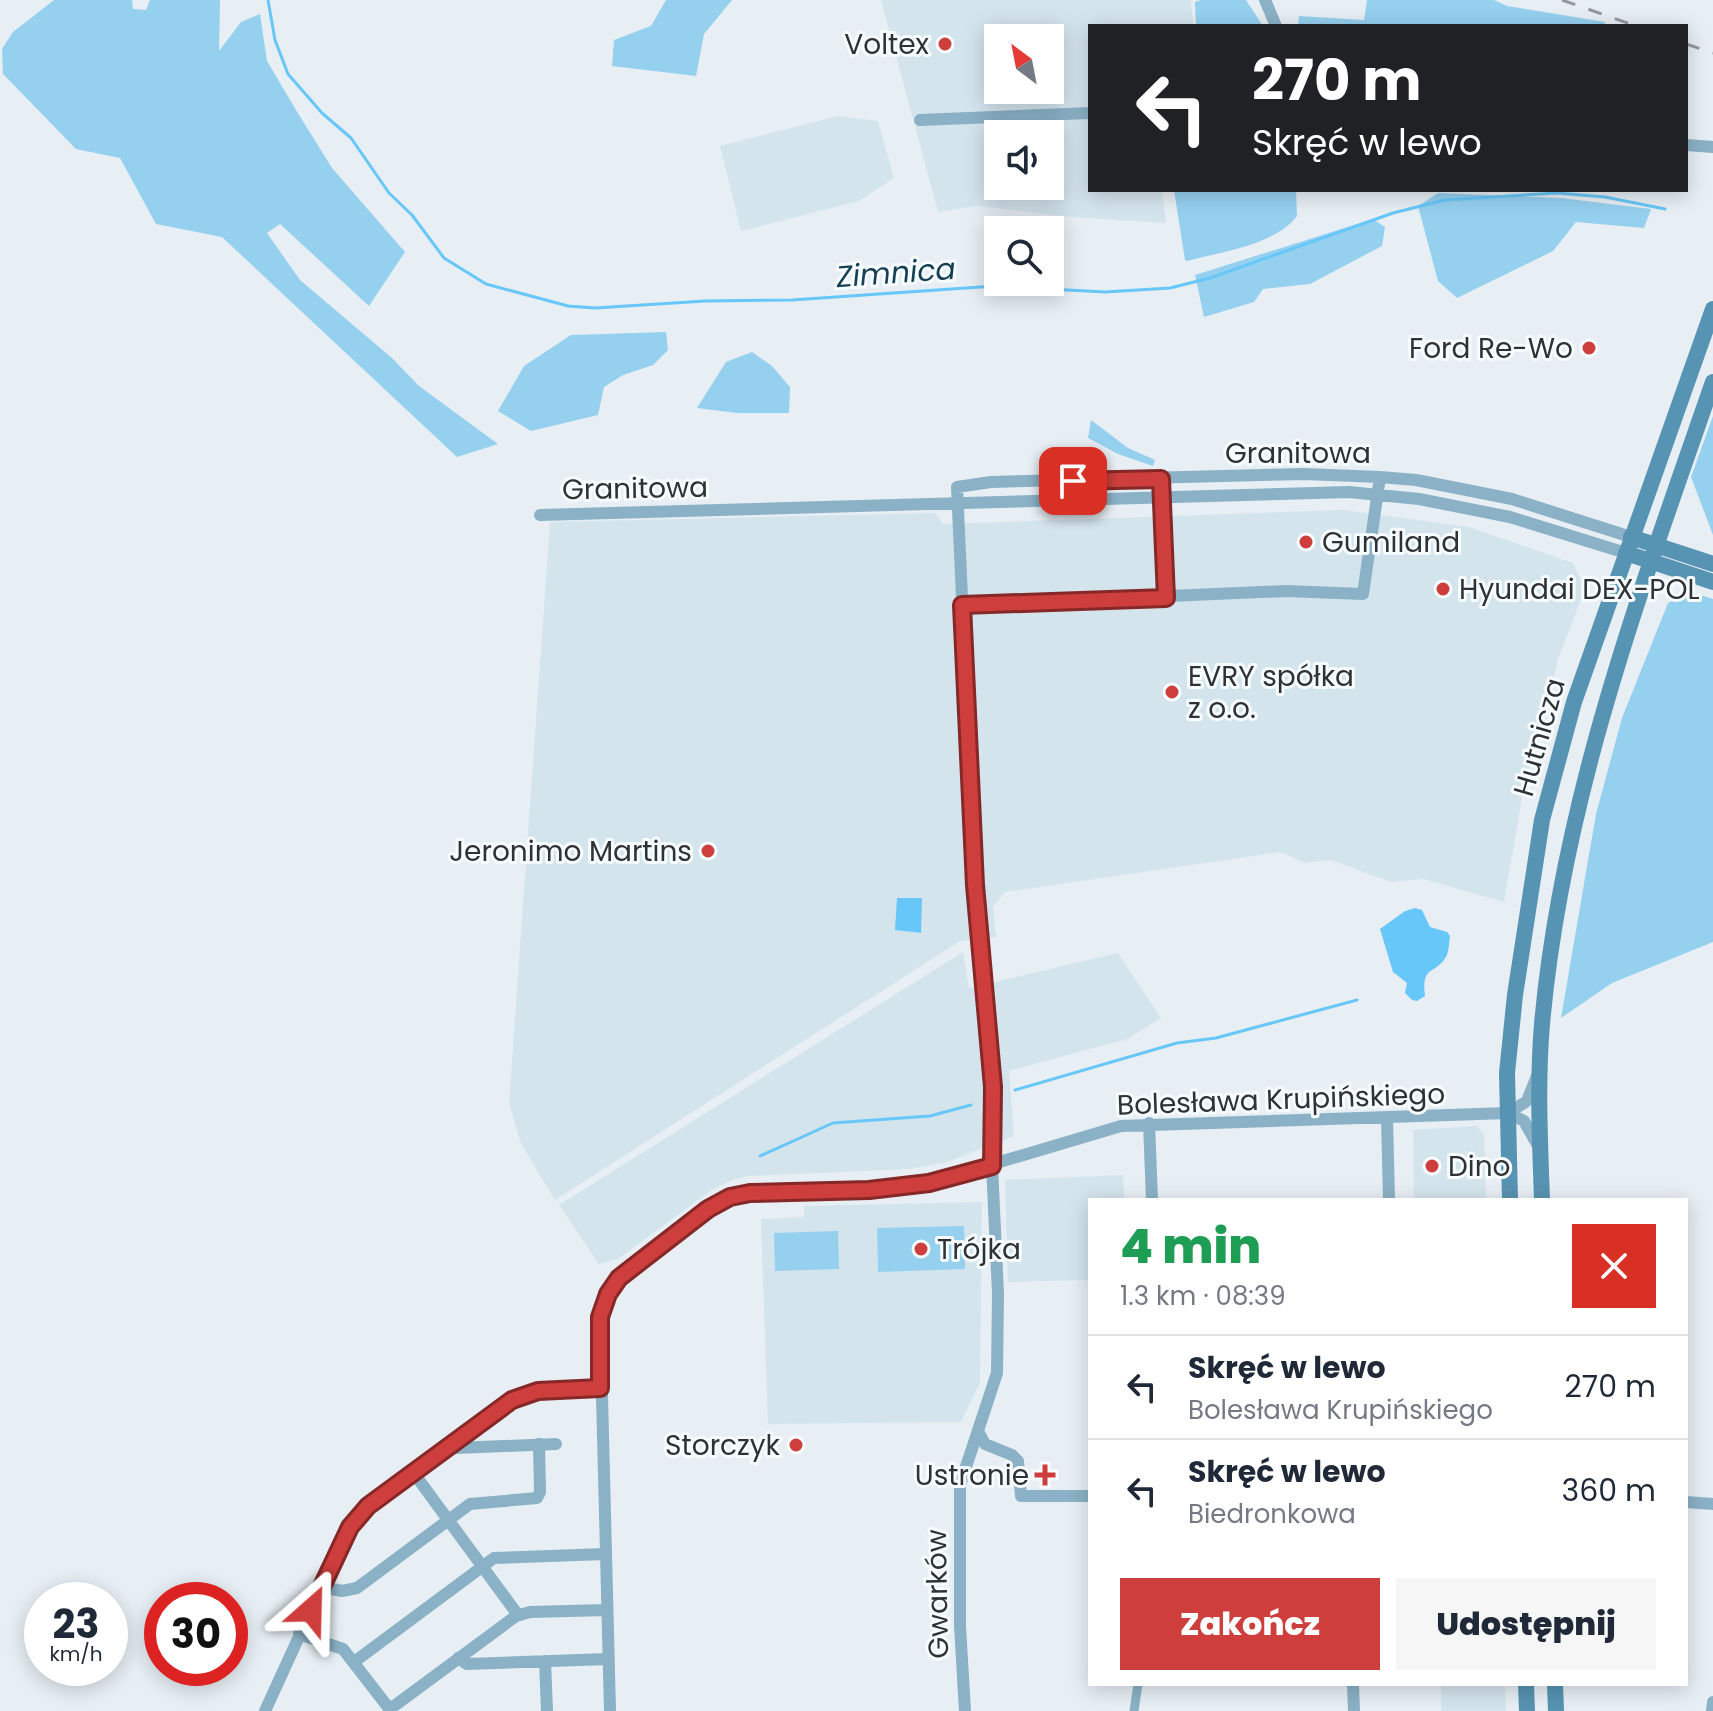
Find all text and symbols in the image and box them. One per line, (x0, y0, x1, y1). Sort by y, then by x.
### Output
north arrow (984, 24, 1064, 104)
map controls (984, 24, 1064, 296)
place label: Voltex (844, 25, 930, 64)
marker: Voltex (936, 35, 954, 53)
text: 270 m (1252, 41, 1422, 120)
icon: left (1120, 56, 1224, 160)
text: Skręć w lewo (1252, 117, 1482, 168)
button: sound (984, 120, 1064, 200)
button: search (984, 216, 1064, 296)
water label: Zimnica (834, 247, 957, 298)
place label: Ford Re-Wo (1409, 329, 1573, 368)
marker: Ford Re-Wo (1580, 339, 1598, 357)
street label: Granitowa (1225, 434, 1371, 473)
pin (1039, 447, 1107, 515)
icon: arrive (1051, 459, 1095, 503)
street label: Granitowa (562, 468, 708, 509)
place label: Gumiland (1322, 523, 1460, 562)
marker: Gumiland (1297, 533, 1315, 551)
place label: Hyundai DEX-POL (1459, 570, 1700, 609)
marker: Hyundai DEX-POL (1434, 580, 1452, 598)
place label: EVRY spółka z o.o. (1188, 657, 1354, 728)
street label: Hutnicza (1504, 674, 1575, 801)
marker: EVRY spółka z o.o. (1163, 683, 1181, 701)
place label: Jeronimo Martins (449, 832, 692, 871)
marker: Jeronimo Martins (699, 842, 717, 860)
street label: Bolesława Krupińskiego (1116, 1074, 1446, 1125)
place label: Dino (1448, 1147, 1511, 1186)
marker: Dino (1423, 1157, 1441, 1175)
text: 4 min (1120, 1213, 1261, 1280)
button: close (1572, 1224, 1656, 1308)
place label: Trójka (937, 1230, 1021, 1269)
marker: Trójka (912, 1240, 930, 1258)
text: 1.3 km · 08:39 (1120, 1278, 1286, 1314)
text: Skręć w lewo (1188, 1346, 1386, 1389)
icon: left (1120, 1365, 1164, 1409)
text: 270 m (1565, 1365, 1656, 1408)
text: Bolesława Krupińskiego (1188, 1392, 1493, 1428)
place label: Storczyk (665, 1426, 781, 1465)
marker: Storczyk (787, 1436, 805, 1454)
text: Skręć w lewo (1188, 1450, 1386, 1493)
place label: Ustronie (915, 1456, 1029, 1495)
marker: Ustronie (1036, 1466, 1054, 1484)
icon: left (1120, 1469, 1164, 1513)
text: 360 m (1562, 1469, 1656, 1512)
text: Biedronkowa (1188, 1496, 1356, 1532)
street label: Gwarków (917, 1529, 958, 1659)
position arrow (269, 1568, 353, 1652)
button: Zakończ (1120, 1578, 1380, 1670)
button: Udostępnij (1396, 1578, 1656, 1670)
speed limit sign: 30 (144, 1582, 248, 1686)
text: 23 (52, 1596, 100, 1652)
text: km/h (49, 1640, 103, 1668)

